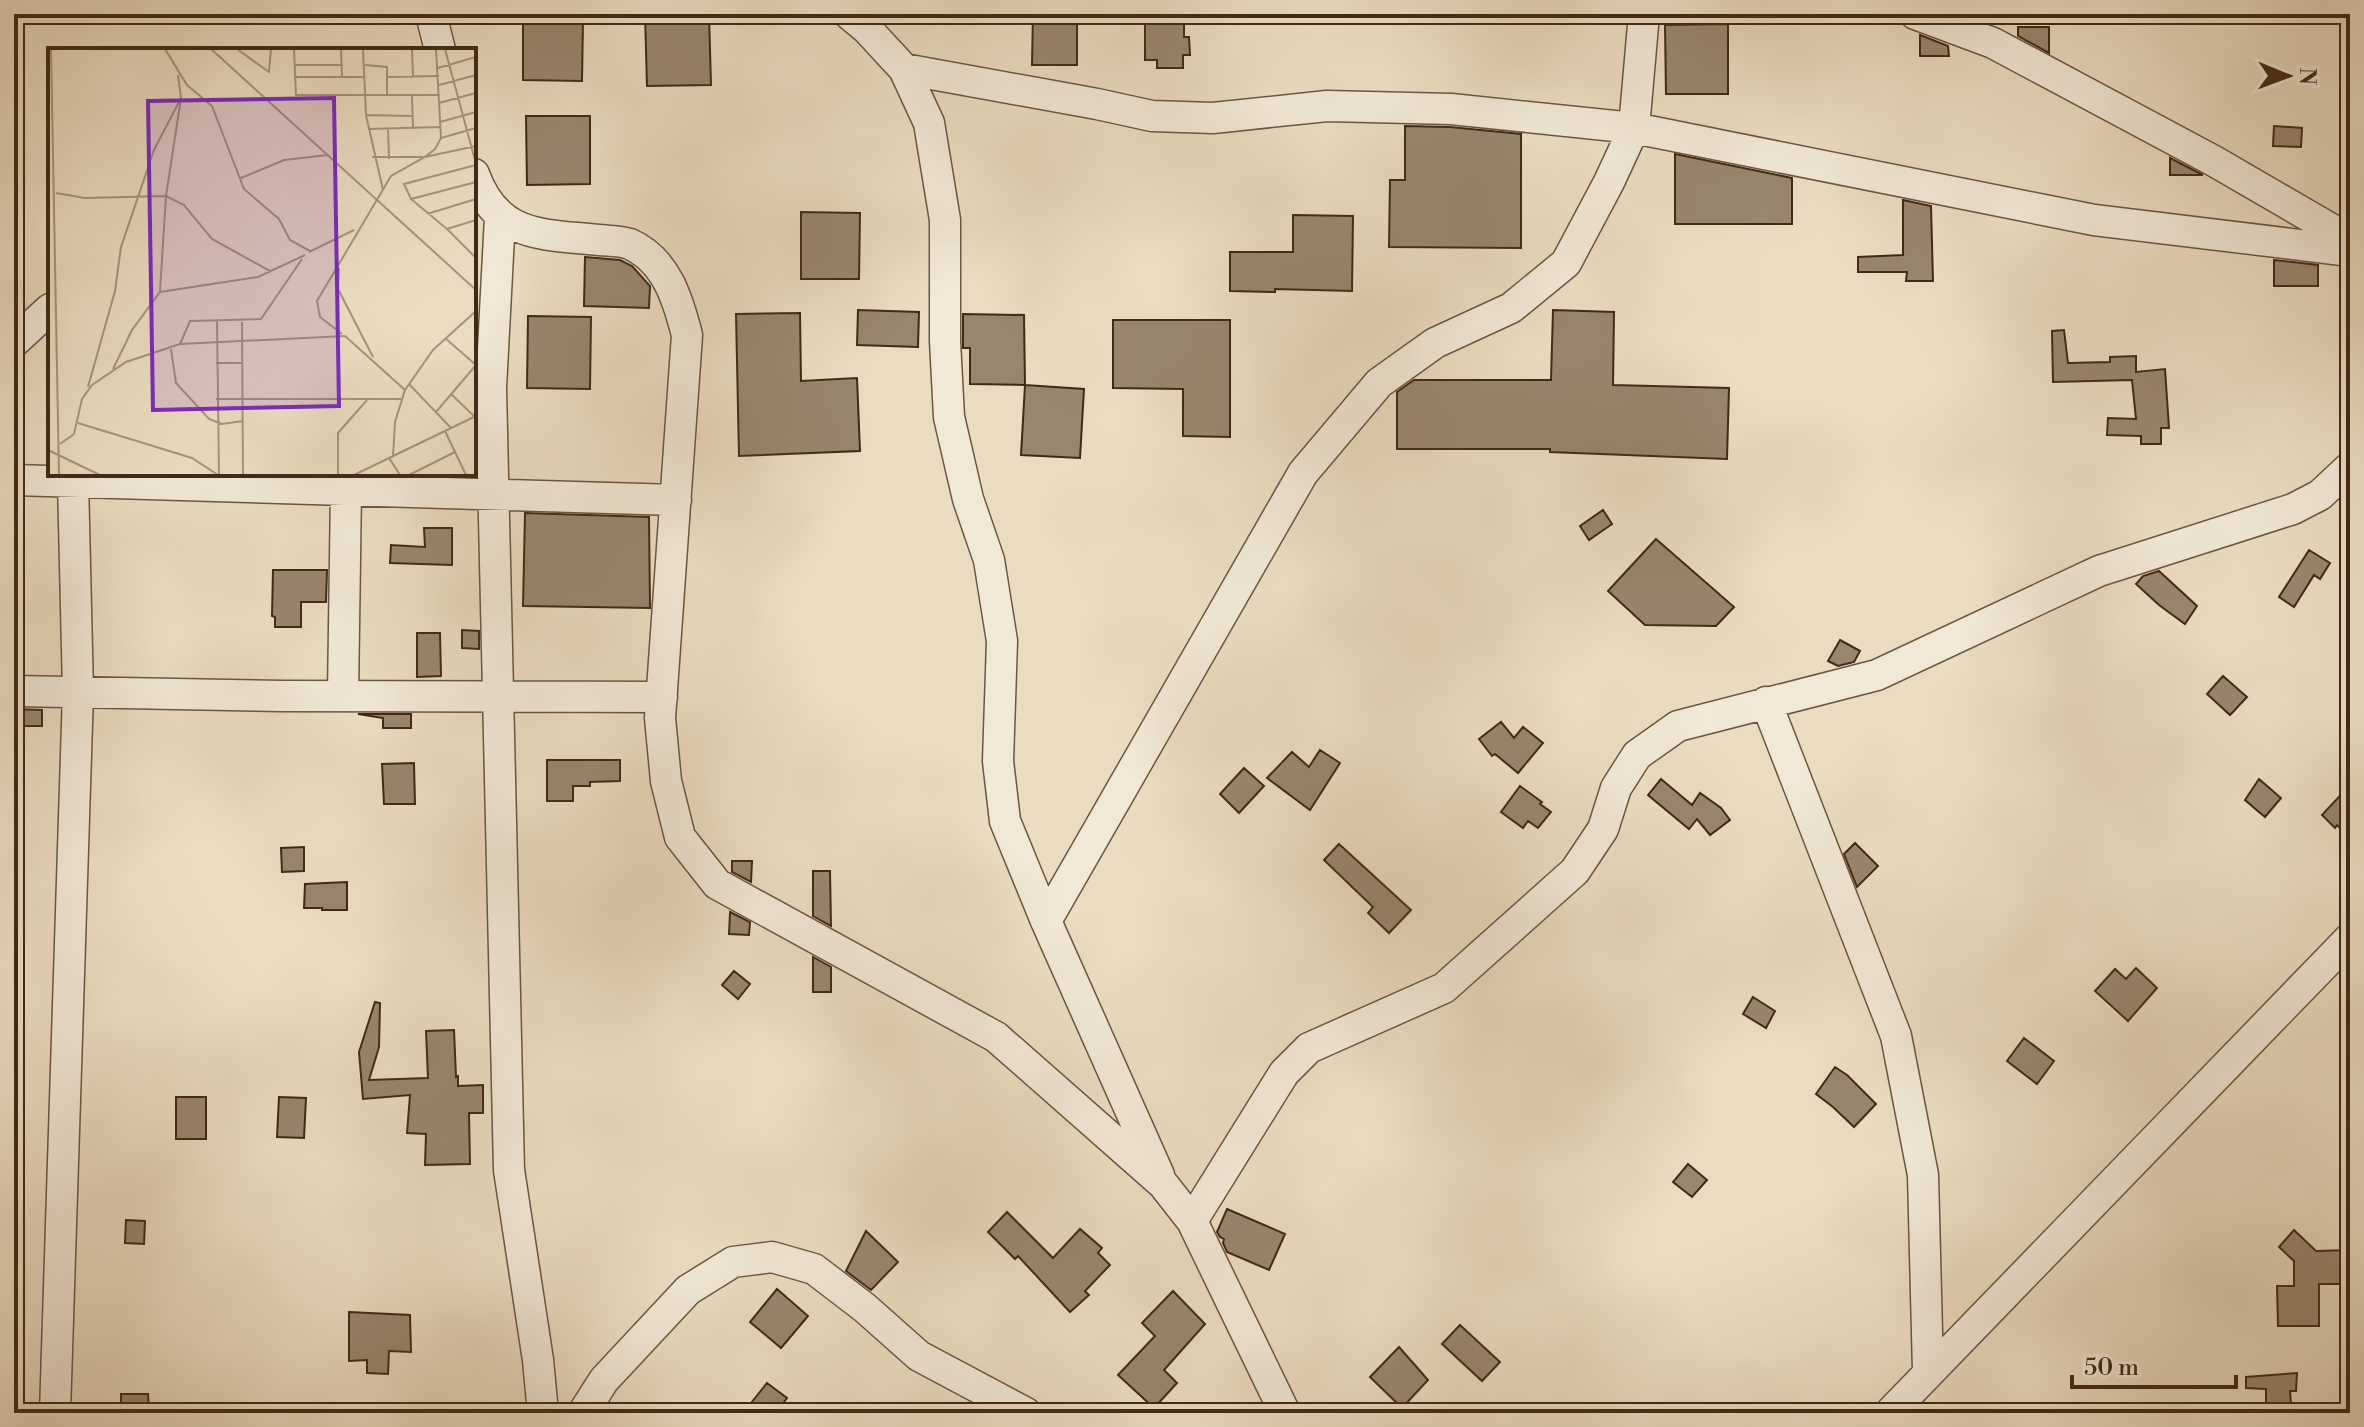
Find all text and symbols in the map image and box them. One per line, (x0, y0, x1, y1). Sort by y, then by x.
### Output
north arrow (2248, 36, 2328, 116)
inset map (48, 48, 476, 476)
text: N (2293, 67, 2320, 86)
scale bar (2072, 1339, 2236, 1389)
text: 50 m (2084, 1353, 2139, 1383)

